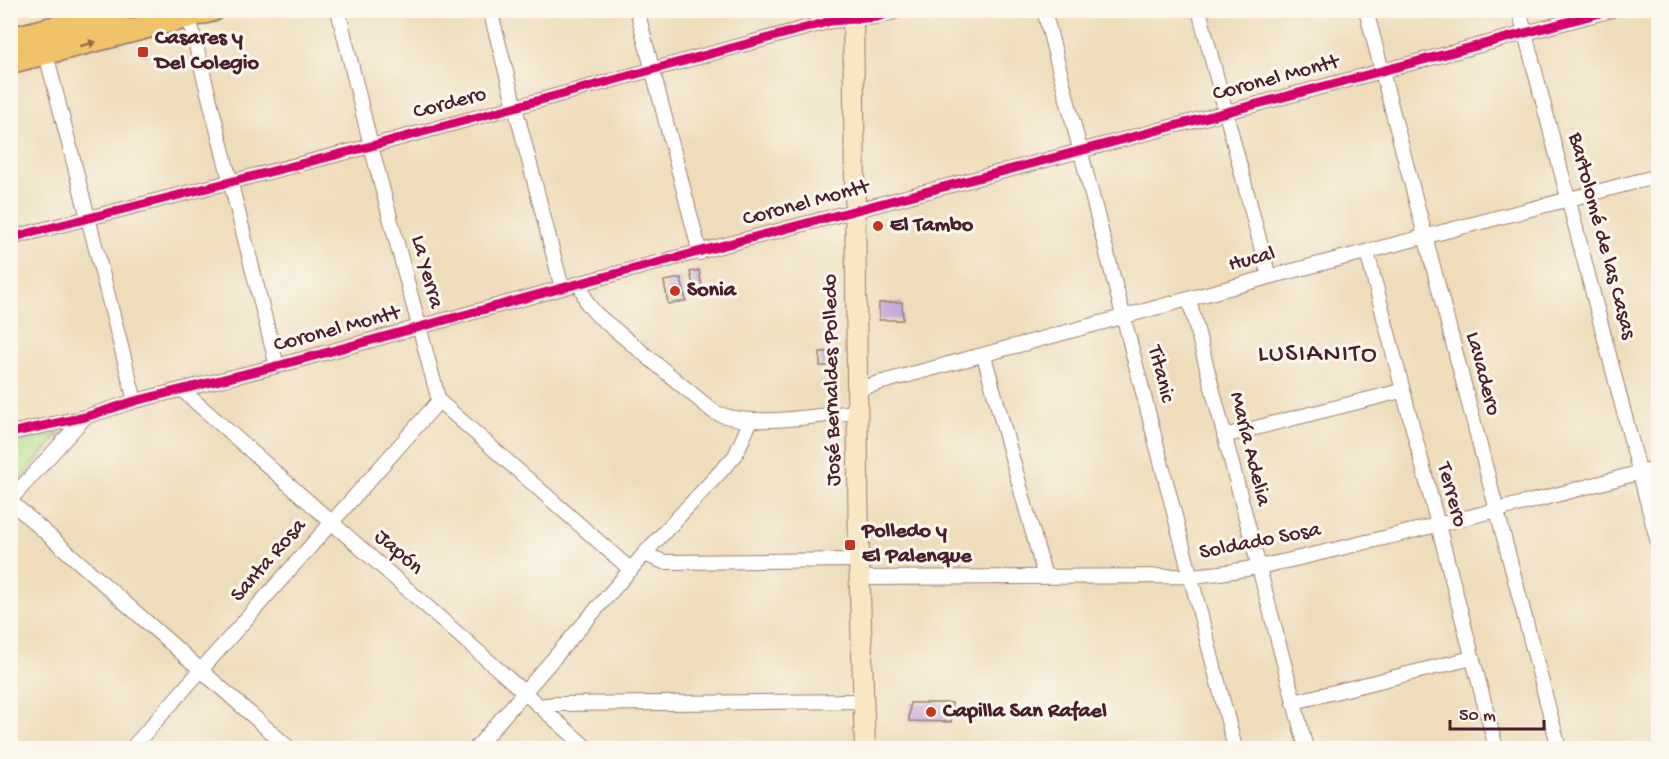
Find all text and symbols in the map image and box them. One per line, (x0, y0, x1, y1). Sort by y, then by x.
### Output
place label: Casares y Del Colegio (153, 26, 260, 77)
one-way arrow (79, 38, 97, 48)
marker: Casares y Del Colegio (136, 45, 150, 59)
street label: Coronel Montt (1210, 49, 1344, 108)
street label: Cordero (411, 82, 489, 126)
street label: Bartolomé de las Casas (1561, 129, 1641, 343)
street label: Coronel Montt (740, 174, 874, 233)
place label: El Tambo (890, 213, 974, 239)
marker: El Tambo (871, 219, 885, 233)
street label: La Yerra (404, 232, 448, 312)
street label: Hucal (1226, 241, 1278, 279)
street label: José Bernaldes Polledo (818, 274, 848, 486)
place label: Sonia (687, 278, 738, 304)
marker: Sonia (668, 284, 682, 298)
street label: Coronel Montt (271, 300, 405, 359)
street label: Lavadero (1458, 329, 1506, 419)
district label: LUSIANITO (1258, 340, 1378, 371)
street label: Titanic (1140, 341, 1180, 406)
street label: María Adelia (1222, 389, 1276, 509)
street label: Terrero (1429, 458, 1472, 530)
street label: Santa Rosa (226, 513, 313, 608)
street label: Soldado Sosa (1197, 517, 1324, 566)
place label: Polledo y El Palenque (861, 519, 972, 570)
street label: Japón (368, 525, 428, 582)
marker: Polledo y El Palenque (843, 538, 857, 552)
scale bar (1450, 693, 1544, 731)
place label: Capilla San Rafael (942, 699, 1107, 725)
marker: Capilla San Rafael (924, 705, 938, 719)
text: 50 m (1459, 706, 1496, 727)

